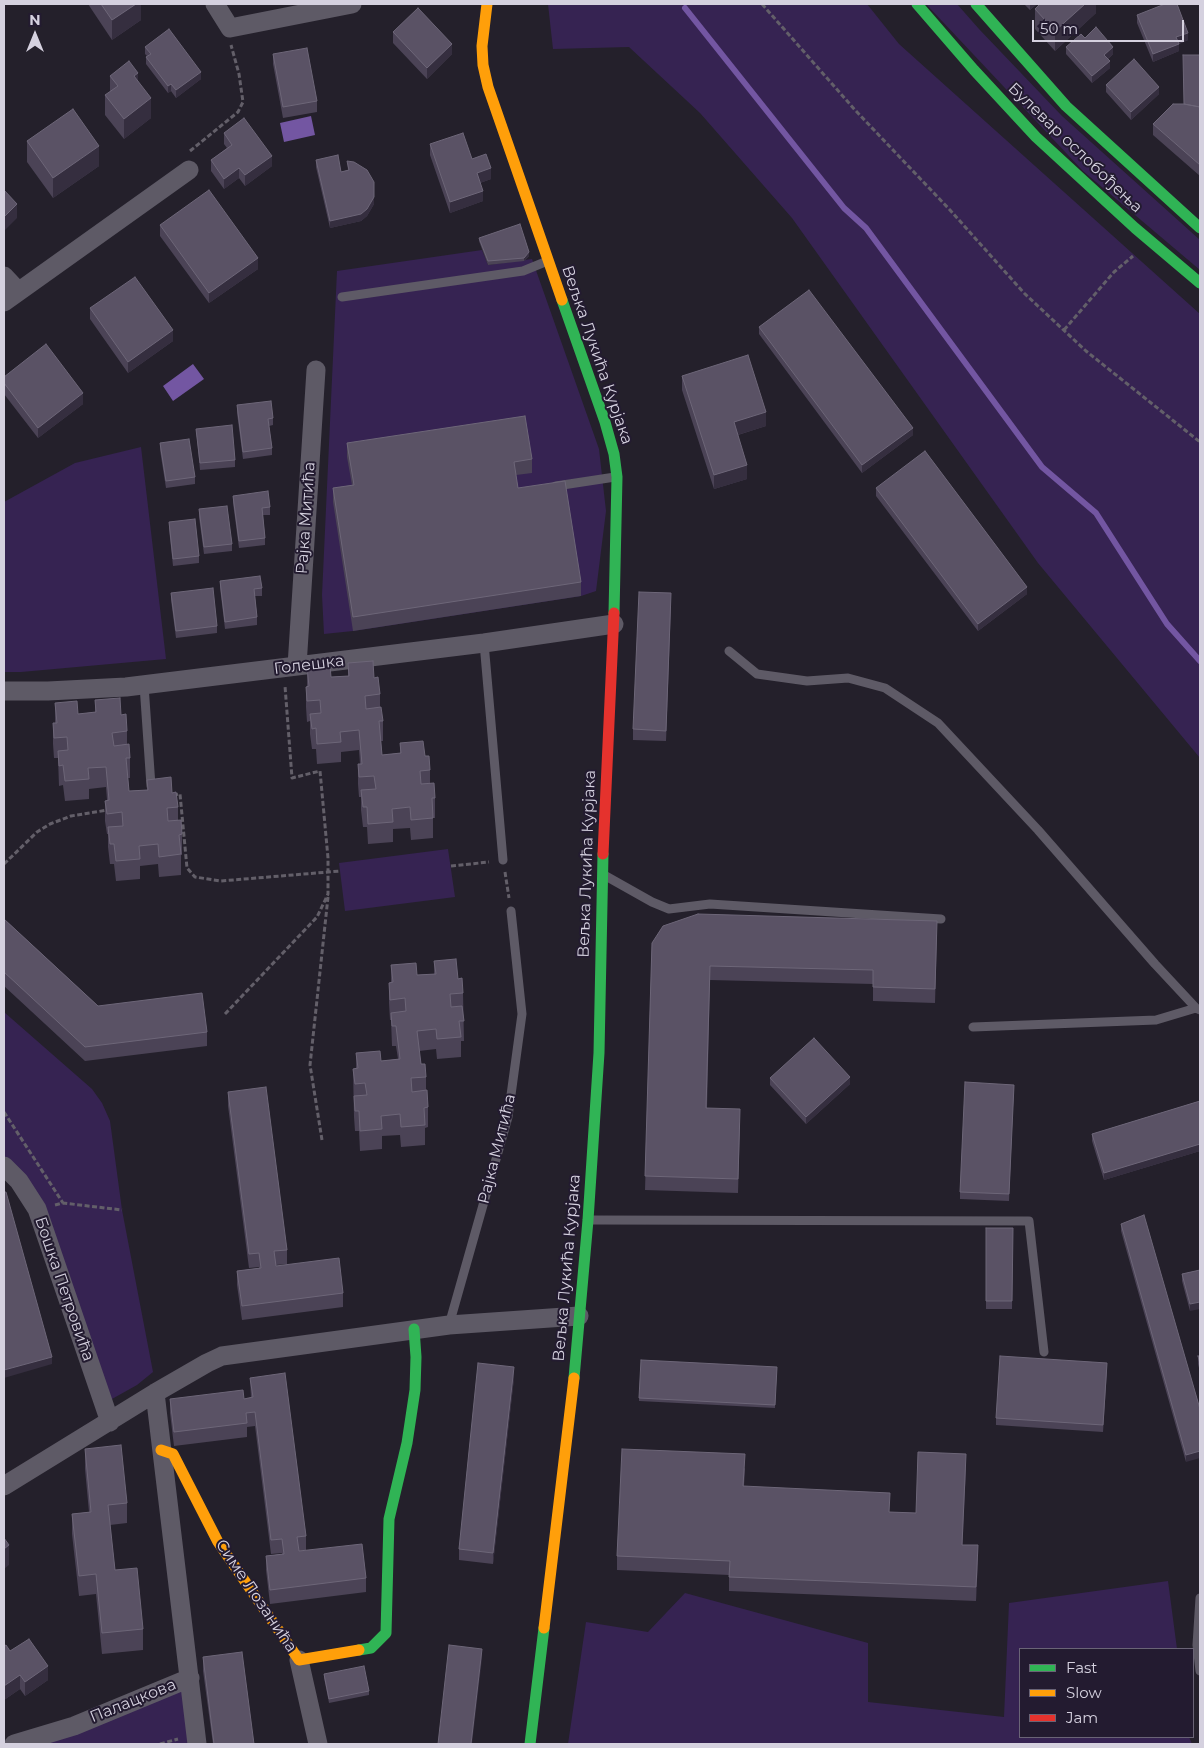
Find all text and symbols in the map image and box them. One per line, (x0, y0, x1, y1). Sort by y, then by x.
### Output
north arrow (10, 10, 60, 60)
scale bar (1034, 10, 1186, 42)
text: N (29, 11, 41, 29)
text: 50 m (1040, 19, 1078, 38)
street label: Булевар ослобођења (1004, 79, 1146, 217)
street label: Вељка Лукића Курјака (557, 263, 637, 447)
street label: Рајка Митића (292, 461, 320, 575)
street label: Голешка (273, 651, 345, 679)
street label: Вељка Лукића Курјака (574, 770, 600, 958)
street label: Рајка Митића (474, 1092, 520, 1206)
street label: Вељка Лукића Курјака (549, 1174, 585, 1362)
street label: Бошка Петровића (30, 1214, 98, 1364)
street label: Симе Лозанића (211, 1536, 301, 1656)
legend (1019, 1648, 1194, 1738)
text: Fast (1066, 1658, 1097, 1677)
street label: Палацкова (87, 1675, 179, 1727)
text: Slow (1066, 1683, 1102, 1702)
text: Jam (1066, 1708, 1098, 1727)

